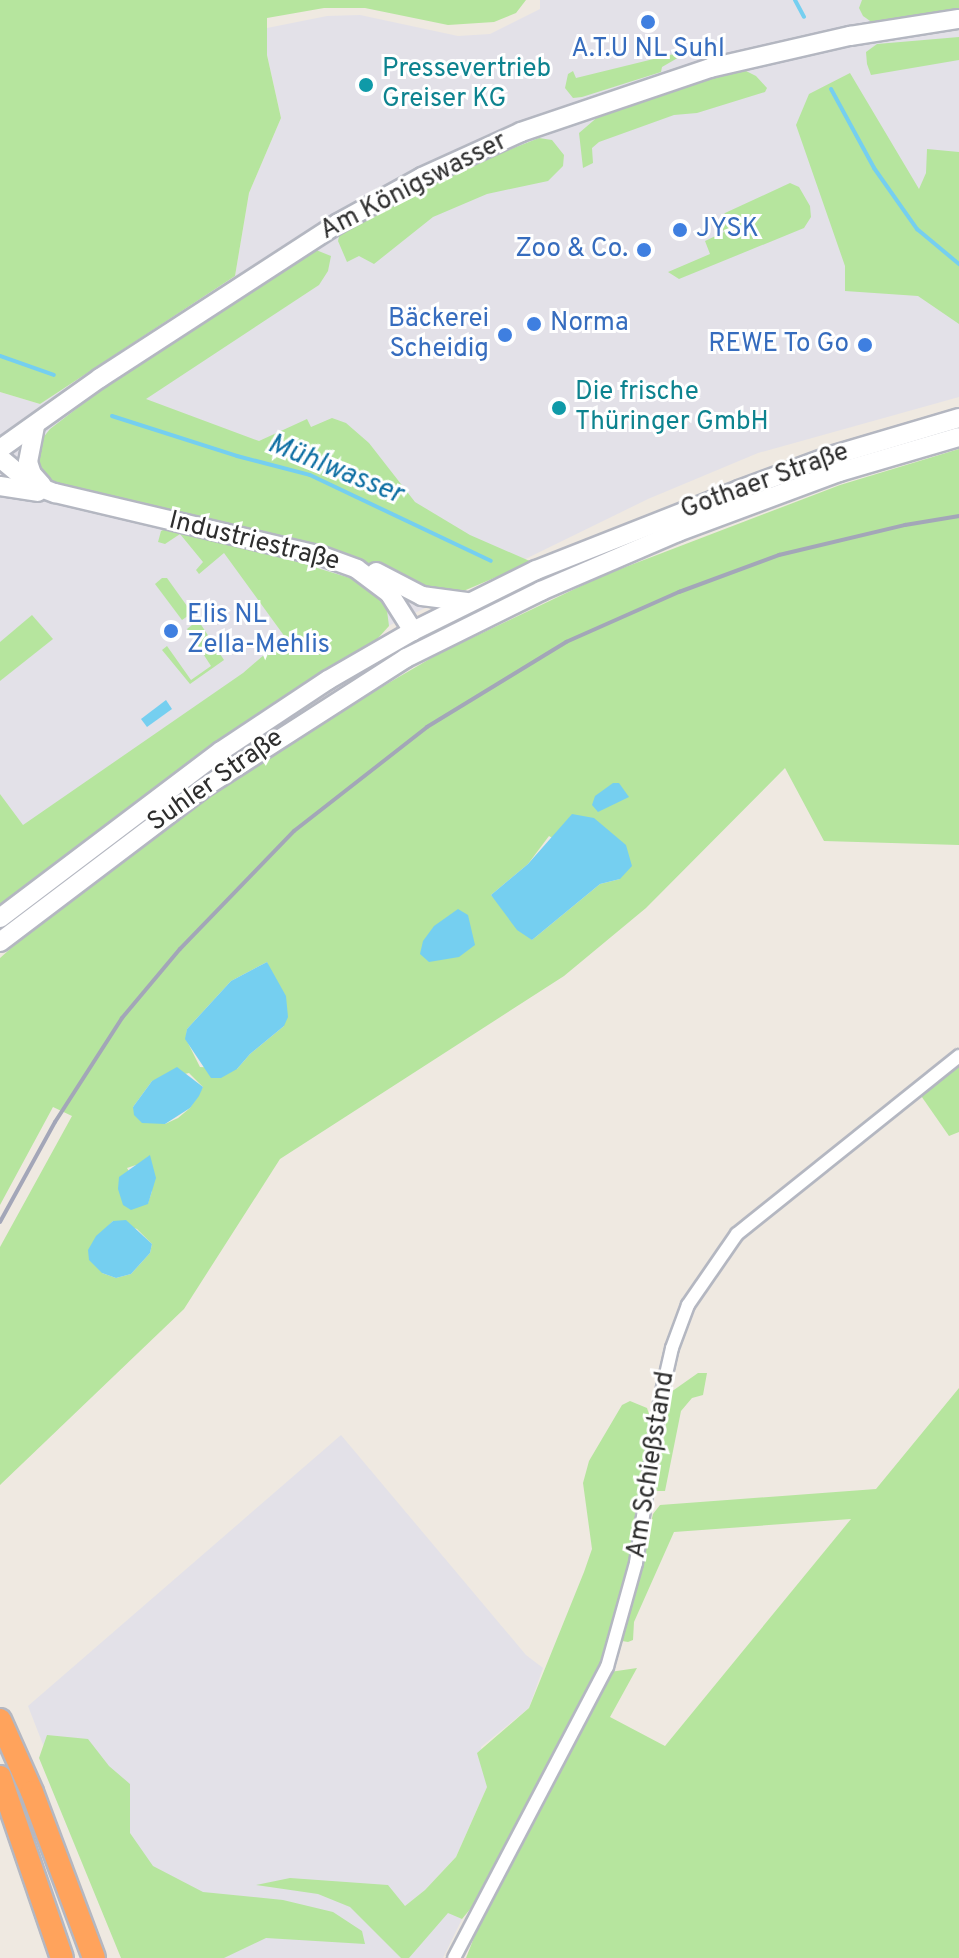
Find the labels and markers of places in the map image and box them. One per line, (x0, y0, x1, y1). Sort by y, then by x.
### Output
marker: A.T.U NL Suhl (639, 13, 657, 31)
place label: A.T.U NL Suhl (571, 34, 725, 66)
place label: Pressevertrieb Greiser KG (382, 54, 551, 116)
marker: Pressevertrieb Greiser KG (357, 76, 375, 94)
place label: JYSK (696, 214, 759, 246)
marker: JYSK (671, 221, 689, 239)
place label: Zoo & Co. (515, 234, 628, 266)
marker: Zoo & Co. (635, 241, 653, 259)
place label: Bäckerei Scheidig (388, 304, 489, 366)
place label: Norma (550, 308, 629, 340)
marker: Norma (525, 315, 543, 333)
marker: Bäckerei Scheidig (496, 326, 514, 344)
place label: REWE To Go (707, 329, 849, 361)
marker: REWE To Go (856, 336, 874, 354)
place label: Die frische Thüringer GmbH (575, 377, 769, 438)
marker: Die frische Thüringer GmbH (550, 399, 568, 417)
place label: Elis NL Zella-Mehlis (187, 600, 330, 662)
marker: Elis NL Zella-Mehlis (162, 622, 180, 640)

